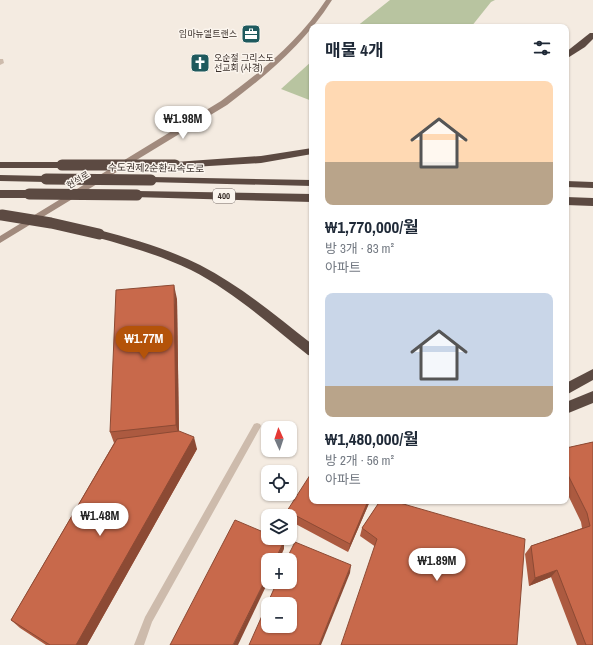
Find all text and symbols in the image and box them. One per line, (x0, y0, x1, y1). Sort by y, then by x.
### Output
office icon: 임마뉴엘트랜스 (240, 23, 262, 45)
place label: 임마뉴엘트랜스 (179, 28, 237, 40)
icon: filters (531, 37, 553, 59)
text: 매물 4개 (325, 38, 384, 61)
church icon: 오순절 그리스도 선교회 (사경) (189, 52, 211, 74)
place label: 오순절 그리스도 선교회 (사경) (214, 52, 274, 74)
pin: ₩1.98M (150, 106, 216, 140)
icon: home (403, 107, 475, 179)
text: ₩1.98M (164, 110, 202, 127)
street label: 수도권제2순환고속도로 (108, 161, 204, 175)
street label: 현석로 (64, 168, 92, 192)
road number: 400 (213, 189, 235, 203)
text: ₩1,770,000/월 (325, 215, 419, 238)
text: 방 3개 · 83 m² (325, 240, 394, 257)
text: 아파트 (325, 259, 361, 276)
icon: home (403, 319, 475, 391)
pin: ₩1.77M (111, 326, 177, 360)
text: ₩1.77M (125, 330, 163, 347)
north arrow (261, 421, 297, 457)
map controls (261, 421, 297, 633)
text: ₩1,480,000/월 (325, 427, 419, 450)
text: 방 2개 · 56 m² (325, 452, 394, 469)
button: locate (261, 465, 297, 501)
text: 아파트 (325, 471, 361, 488)
pin: ₩1.48M (67, 503, 133, 537)
text: ₩1.48M (81, 507, 119, 524)
button: layers (261, 509, 297, 545)
pin: ₩1.89M (404, 548, 470, 582)
text: ₩1.89M (418, 552, 456, 569)
button: + (261, 553, 297, 589)
button: − (261, 597, 297, 633)

